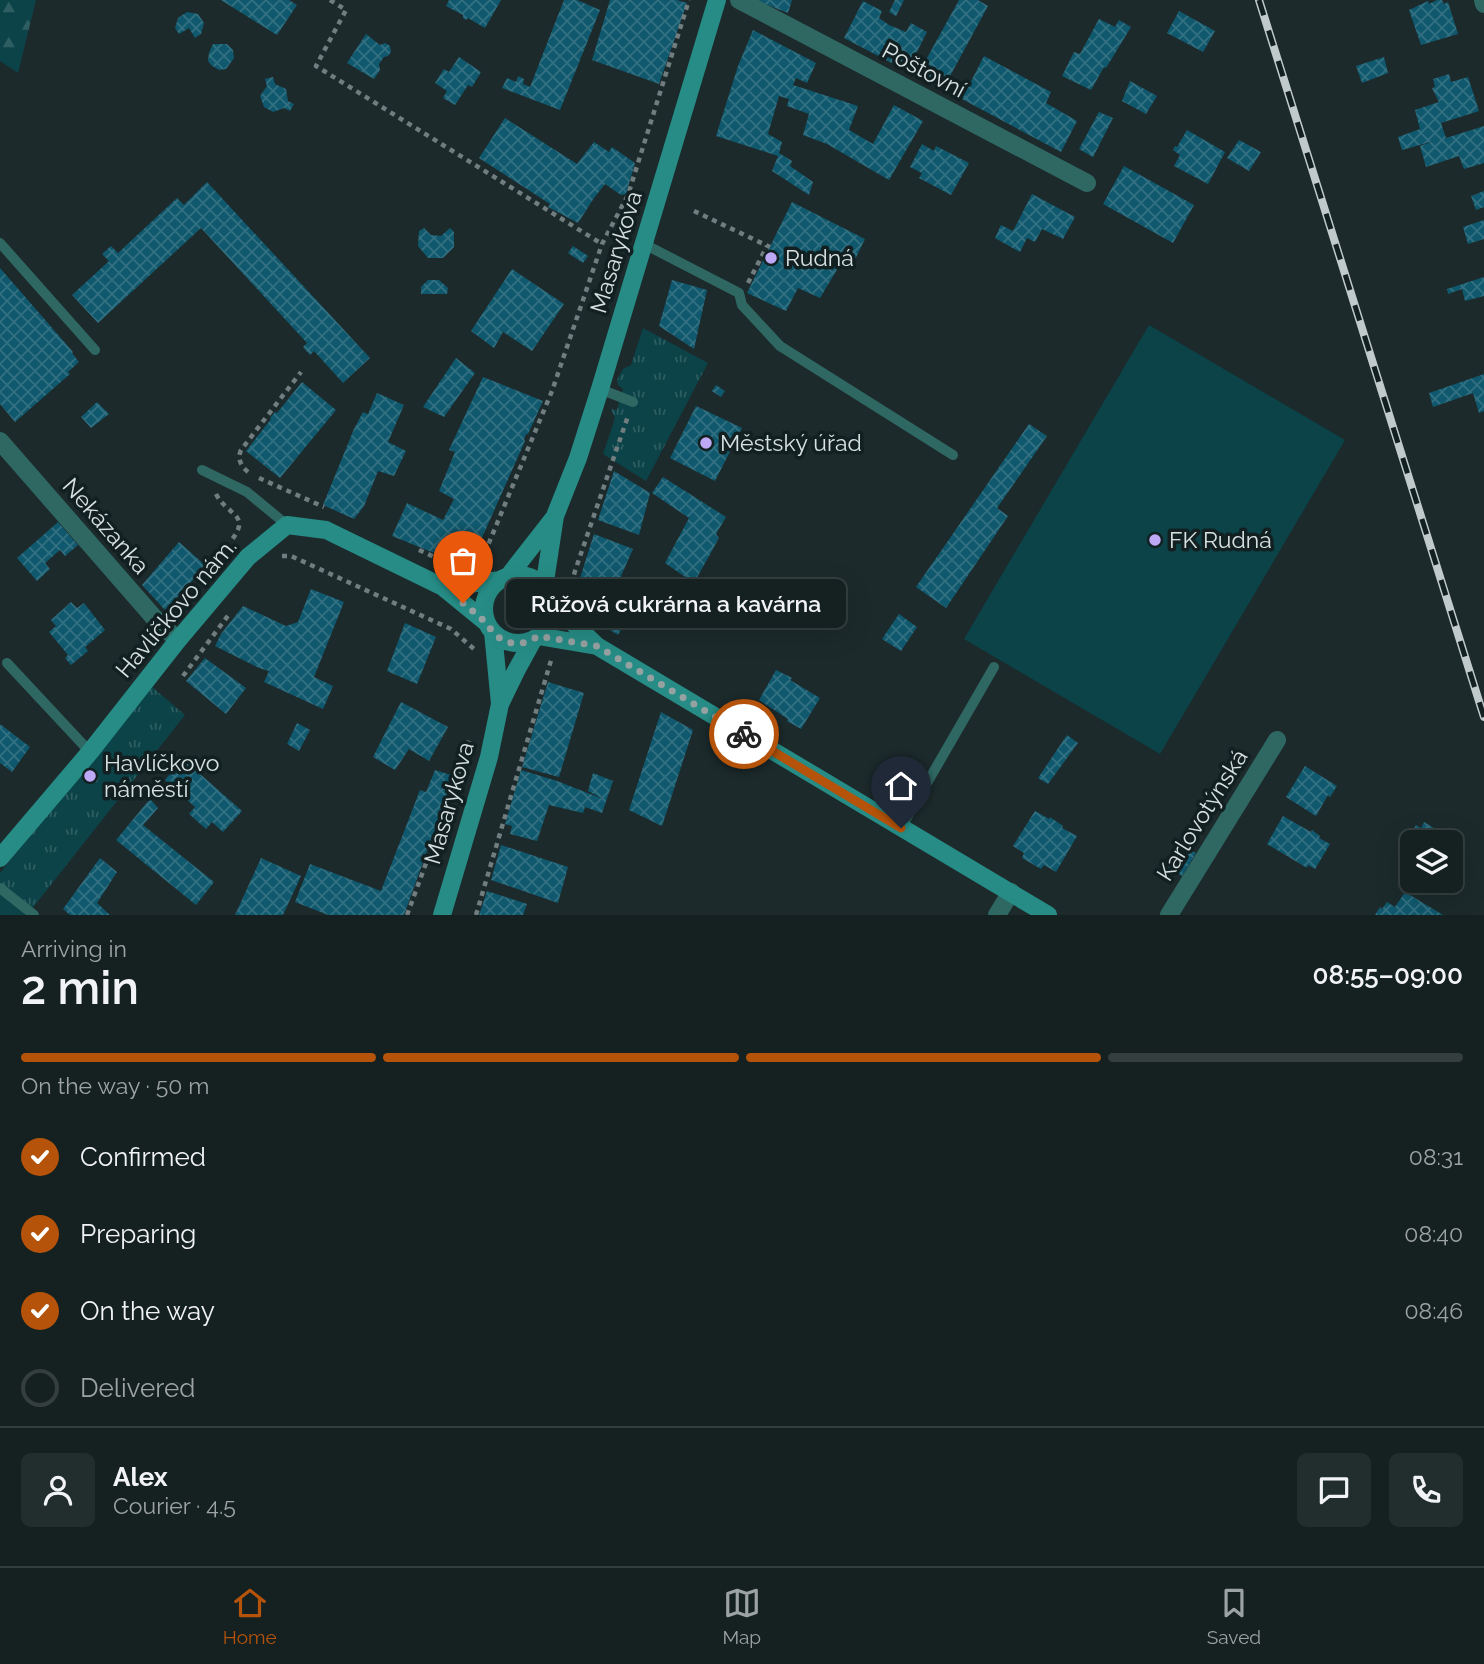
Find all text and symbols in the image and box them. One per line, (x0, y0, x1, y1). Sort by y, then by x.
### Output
street label: Poštovní (878, 36, 971, 103)
street label: Masarykova (584, 188, 647, 316)
place label: Rudná (785, 244, 854, 271)
marker: Rudná (763, 250, 779, 266)
place label: Městský úřad (720, 429, 862, 456)
marker: Městský úřad (698, 435, 714, 451)
street label: Nekázanka (58, 472, 155, 579)
place label: FK Rudná (1169, 526, 1272, 553)
pin (433, 531, 493, 603)
marker: FK Rudná (1147, 532, 1163, 548)
street label: Havlíčkovo nám. (110, 533, 242, 683)
icon: bag (444, 542, 482, 580)
callout: Růžová cukrárna a kavárna (505, 578, 844, 628)
text: Růžová cukrárna a kavárna (531, 590, 821, 617)
courier (709, 699, 779, 769)
icon: bike (725, 715, 763, 753)
street label: Masarykova (418, 739, 479, 867)
street label: Karlovotýnská (1150, 744, 1253, 885)
place label: Havlíčkovo náměstí (104, 749, 220, 802)
pin (871, 756, 931, 828)
icon: home (882, 767, 920, 805)
marker: Havlíčkovo náměstí (82, 768, 98, 784)
map controls (1400, 830, 1463, 893)
button: layers (1400, 830, 1463, 893)
text: Arriving in (21, 935, 127, 962)
text: 08:55–09:00 (1313, 960, 1463, 990)
text: 2 min (21, 961, 139, 1015)
text: On the way · 50 m (21, 1072, 209, 1099)
icon: check (21, 1138, 59, 1176)
text: Confirmed (80, 1142, 206, 1172)
text: 08:31 (1409, 1143, 1463, 1170)
icon: check (21, 1215, 59, 1253)
text: Preparing (80, 1219, 196, 1249)
text: 08:40 (1404, 1220, 1463, 1247)
icon: check (21, 1292, 59, 1330)
text: On the way (80, 1296, 215, 1326)
text: 08:46 (1405, 1297, 1463, 1324)
text: Delivered (80, 1373, 195, 1403)
button: person (21, 1453, 95, 1527)
button: chat (1297, 1453, 1371, 1527)
button: phone (1389, 1453, 1463, 1527)
text: Alex (113, 1462, 168, 1492)
text: Courier · 4.5 (113, 1492, 236, 1519)
tab: Home (223, 1584, 277, 1648)
tab: Map (722, 1584, 761, 1648)
tab: Saved (1207, 1584, 1261, 1648)

